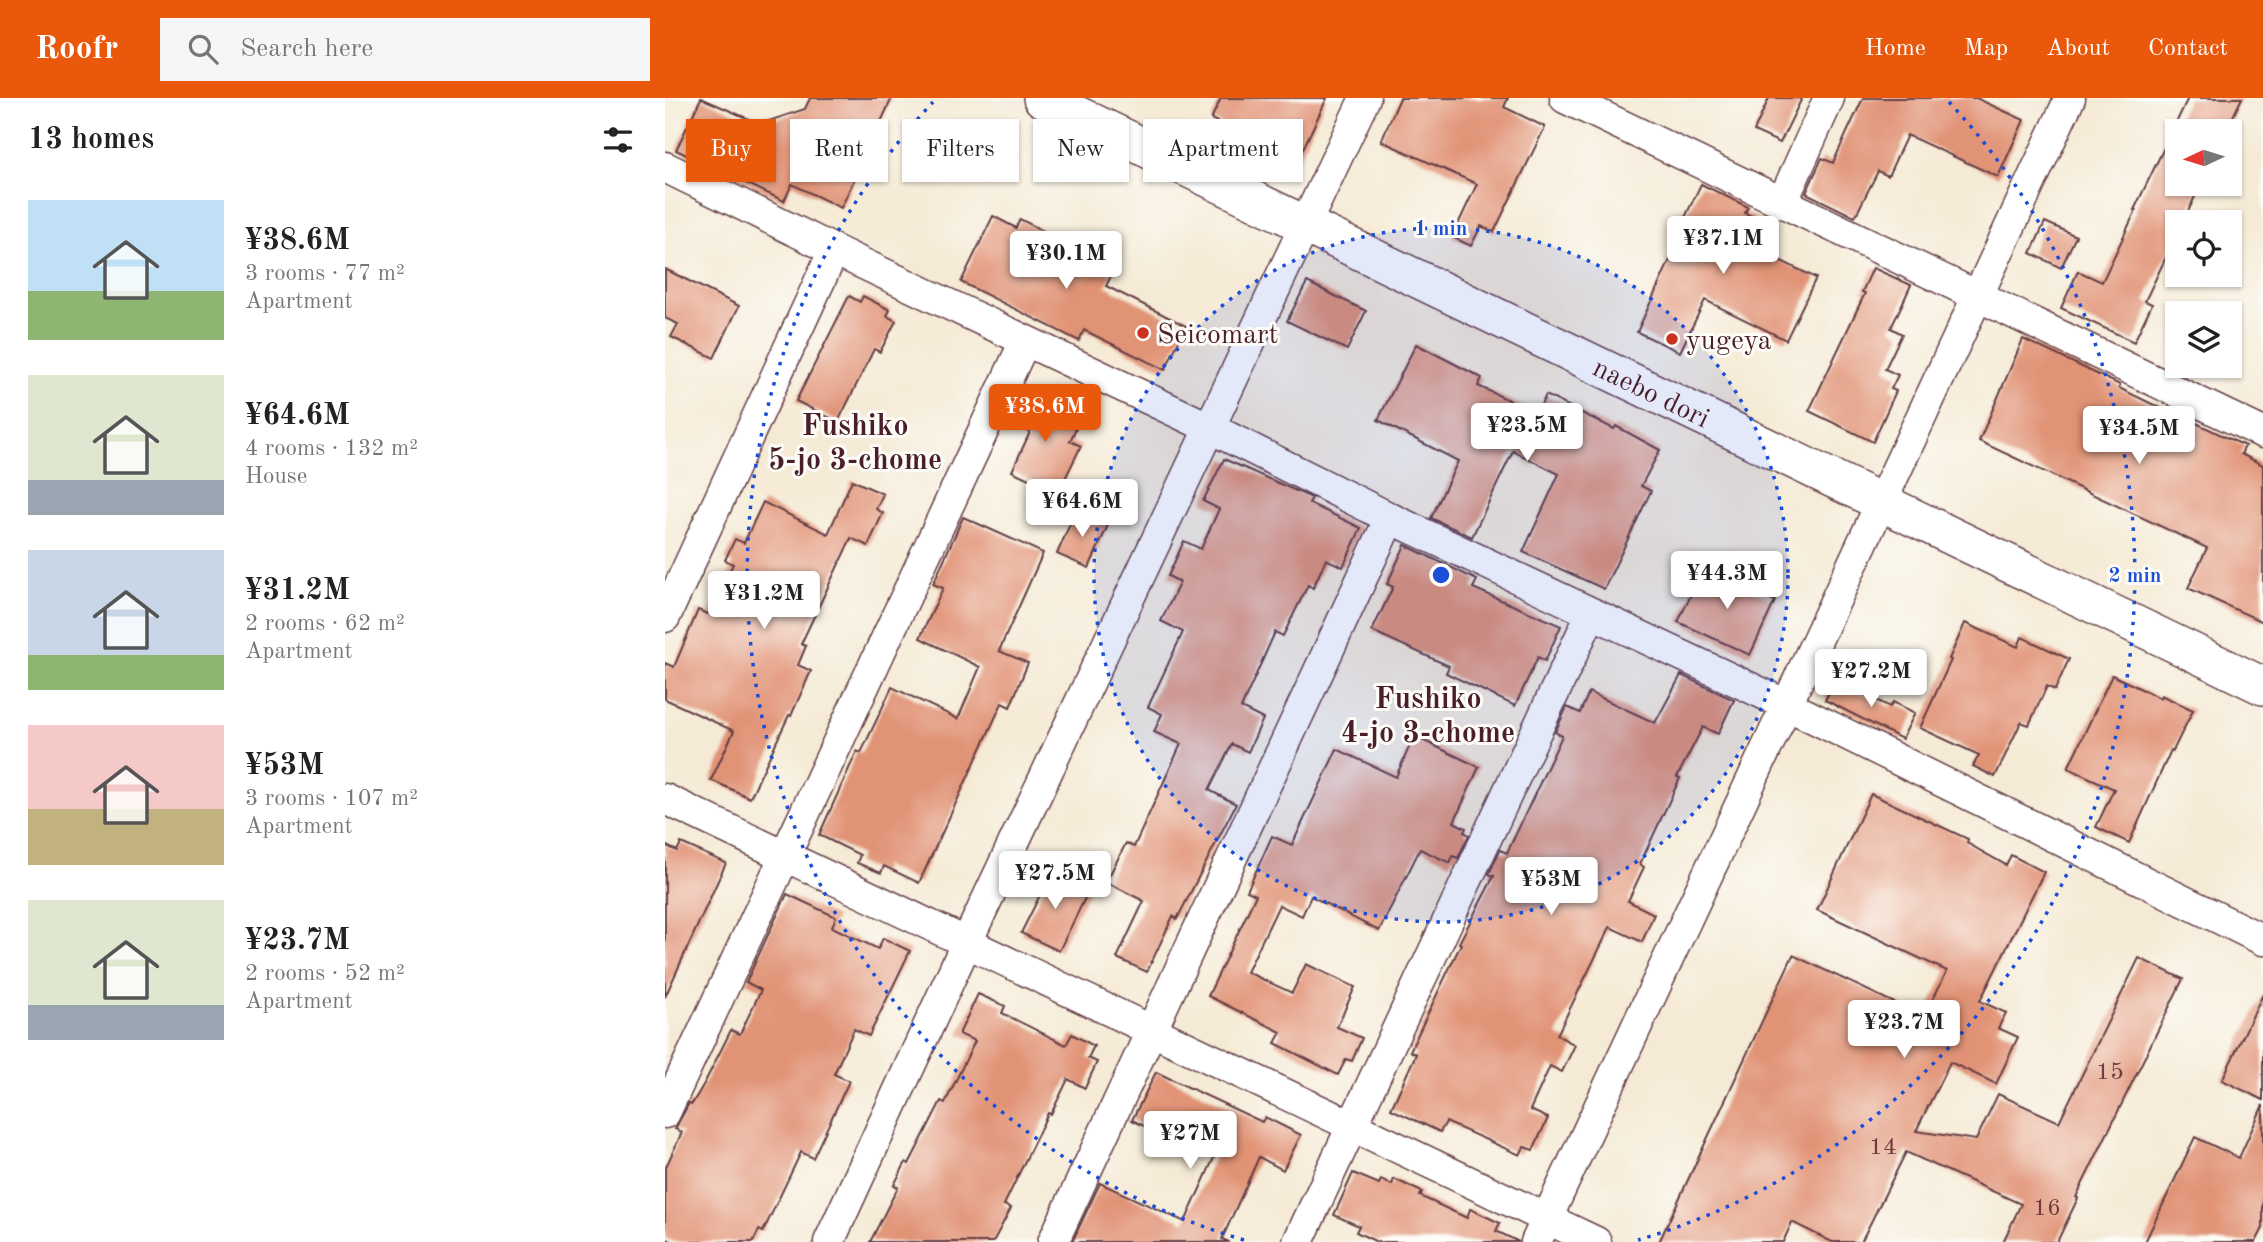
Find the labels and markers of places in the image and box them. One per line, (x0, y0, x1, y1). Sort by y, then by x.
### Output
pin: ¥37.1M (1666, 216, 1780, 276)
pin: ¥30.1M (1009, 232, 1123, 291)
place label: Seicomart (1157, 322, 1278, 350)
marker: Seicomart (1135, 325, 1151, 341)
place label: yugeya (1686, 328, 1772, 356)
marker: yugeya (1664, 331, 1680, 347)
pin: ¥38.6M (988, 384, 1102, 444)
pin: ¥23.5M (1470, 404, 1584, 463)
pin: ¥34.5M (2082, 406, 2196, 466)
pin: ¥64.6M (1025, 480, 1139, 539)
pin: ¥44.3M (1670, 552, 1784, 611)
centre of rings (1429, 563, 1453, 587)
pin: ¥31.2M (707, 572, 821, 631)
pin: ¥27.2M (1814, 650, 1928, 709)
pin: ¥27.5M (998, 852, 1112, 911)
pin: ¥53M (1510, 858, 1592, 917)
pin: ¥23.7M (1847, 1000, 1961, 1060)
pin: ¥27M (1149, 1112, 1231, 1171)

